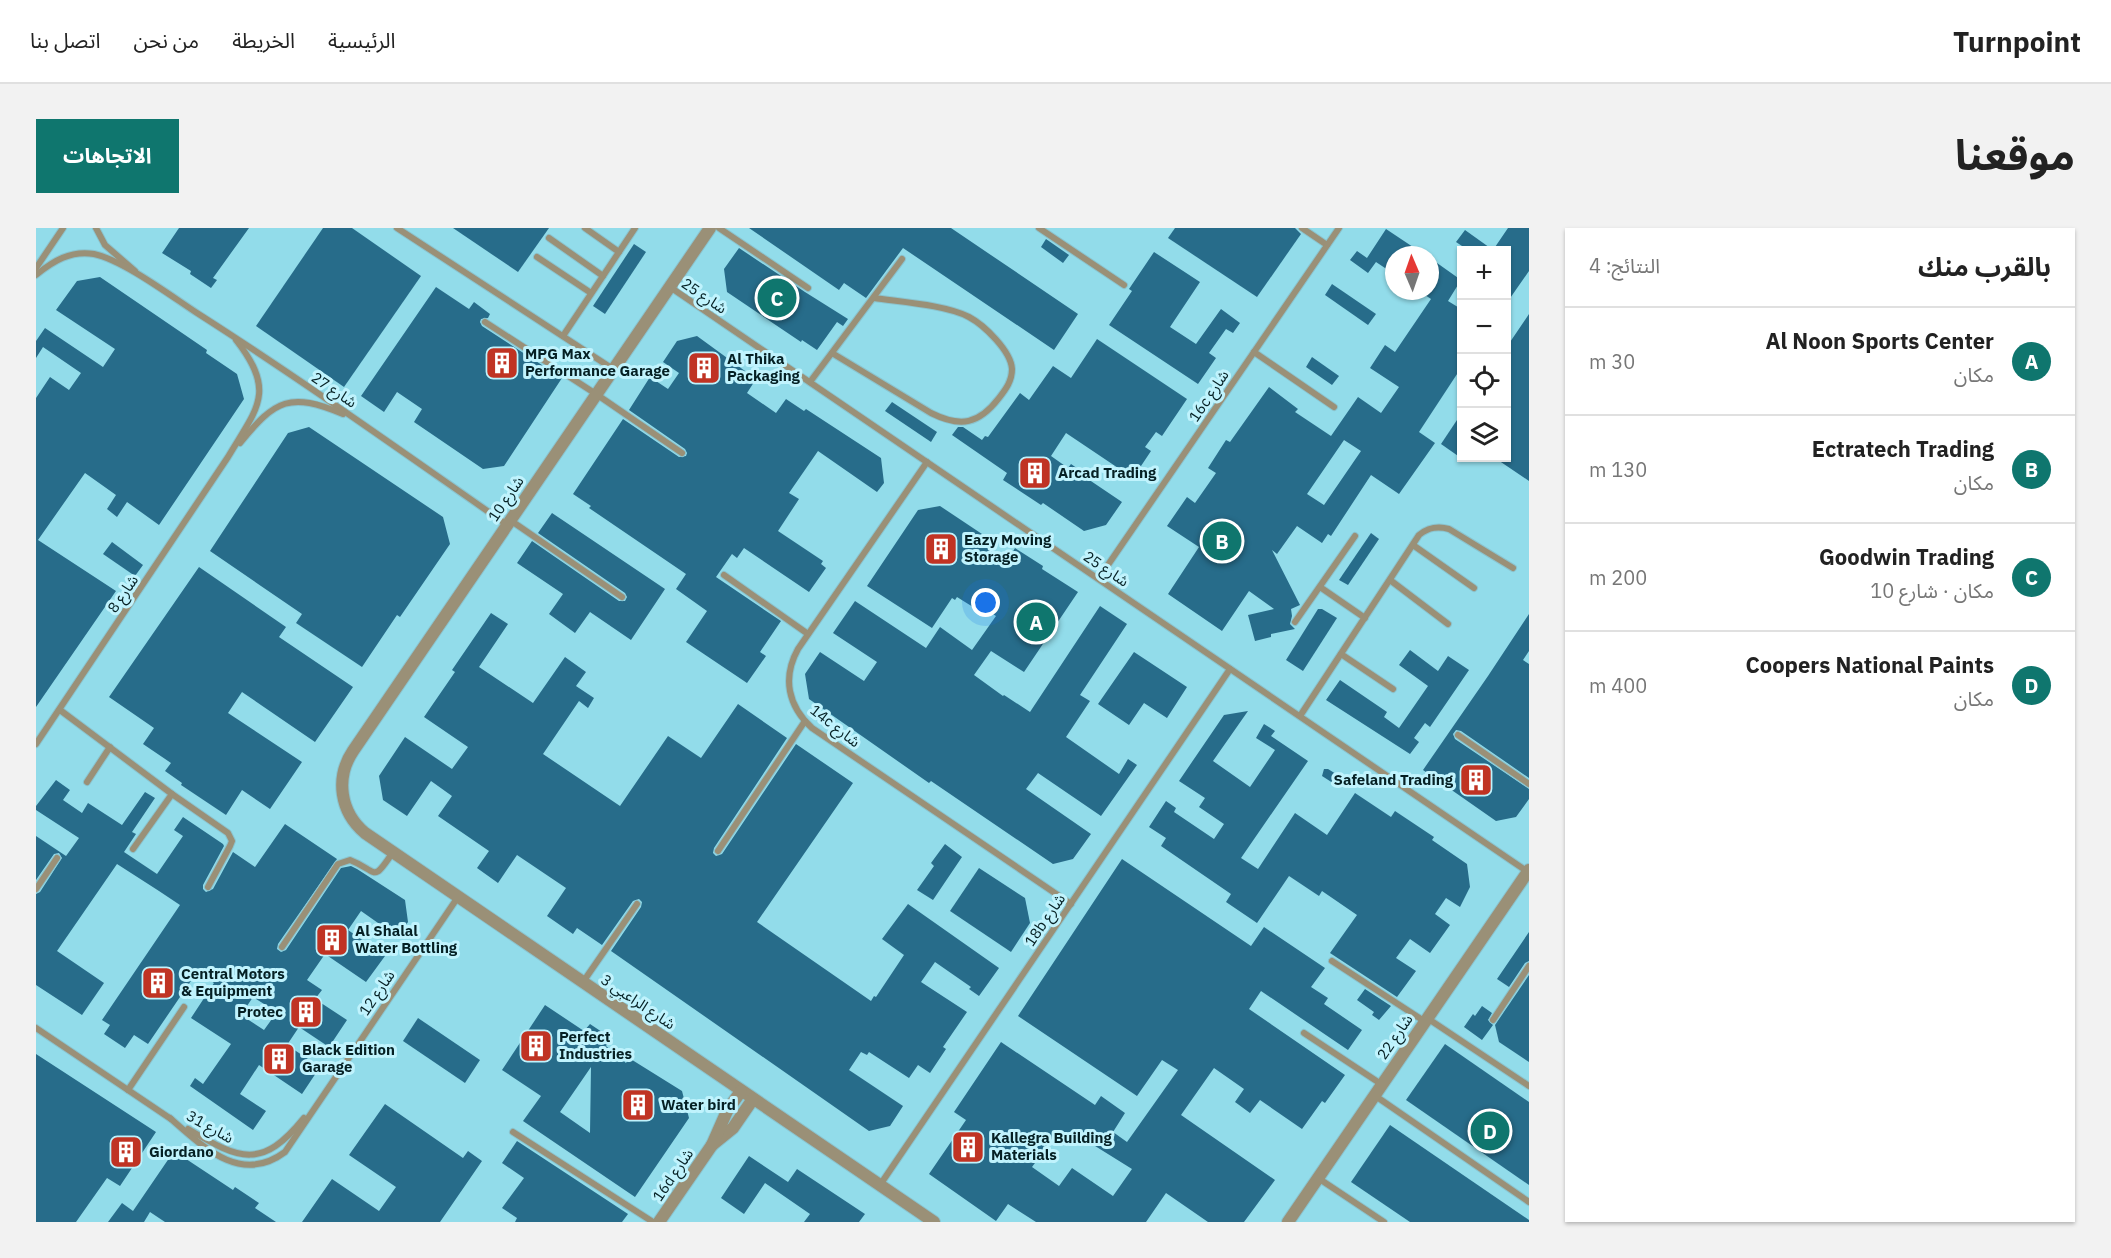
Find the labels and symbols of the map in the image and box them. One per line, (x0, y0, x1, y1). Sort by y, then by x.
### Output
north arrow (1385, 246, 1439, 300)
street label: شارع 25 (676, 274, 731, 320)
pin: C (758, 276, 796, 320)
place label: MPG Max Performance Garage (525, 344, 670, 380)
building icon: MPG Max Performance Garage (484, 345, 520, 381)
place label: Al Thika Packaging (727, 349, 801, 385)
building icon: Al Thika Packaging (686, 350, 722, 386)
street label: 16c شارع (1184, 366, 1235, 427)
street label: شارع 27 (306, 368, 361, 414)
building icon: Arcad Trading (1017, 455, 1053, 491)
place label: Arcad Trading (1058, 463, 1157, 482)
street label: شارع 10 (484, 472, 530, 527)
pin: B (1202, 518, 1242, 564)
place label: Eazy Moving Storage (964, 530, 1052, 566)
building icon: Eazy Moving Storage (923, 531, 959, 567)
street label: شارع 25 (1078, 547, 1133, 593)
street label: شارع 8 (103, 571, 145, 618)
your location (971, 588, 1000, 617)
pin: A (1016, 600, 1056, 644)
street label: 14c شارع (805, 700, 864, 754)
building icon: Safeland Trading (1458, 762, 1494, 798)
place label: Safeland Trading (1334, 770, 1454, 789)
street label: 18b شارع (1020, 890, 1072, 951)
place label: Al Shalal Water Bottling (355, 921, 458, 957)
building icon: Al Shalal Water Bottling (314, 922, 350, 958)
place label: Central Motors & Equipment (181, 964, 285, 1000)
building icon: Central Motors & Equipment (140, 965, 176, 1001)
street label: شارع 12 (355, 966, 401, 1021)
street label: شارع الراعبي 3 (596, 970, 679, 1036)
building icon: Protec (288, 994, 324, 1030)
place label: Protec (237, 1002, 283, 1021)
street label: شارع 22 (1373, 1010, 1419, 1065)
place label: Perfect Industries (559, 1027, 632, 1063)
building icon: Perfect Industries (518, 1028, 554, 1064)
place label: Black Edition Garage (302, 1040, 395, 1076)
building icon: Black Edition Garage (261, 1041, 297, 1077)
building icon: Water bird (620, 1087, 656, 1123)
place label: Water bird (661, 1095, 736, 1114)
street label: شارع 31 (182, 1106, 237, 1150)
pin: D (1470, 1108, 1510, 1154)
place label: Kallegra Building Materials (991, 1128, 1113, 1164)
building icon: Kallegra Building Materials (950, 1129, 986, 1165)
building icon: Giordano (108, 1134, 144, 1170)
place label: Giordano (149, 1142, 214, 1161)
street label: 16d شارع (648, 1145, 700, 1206)

